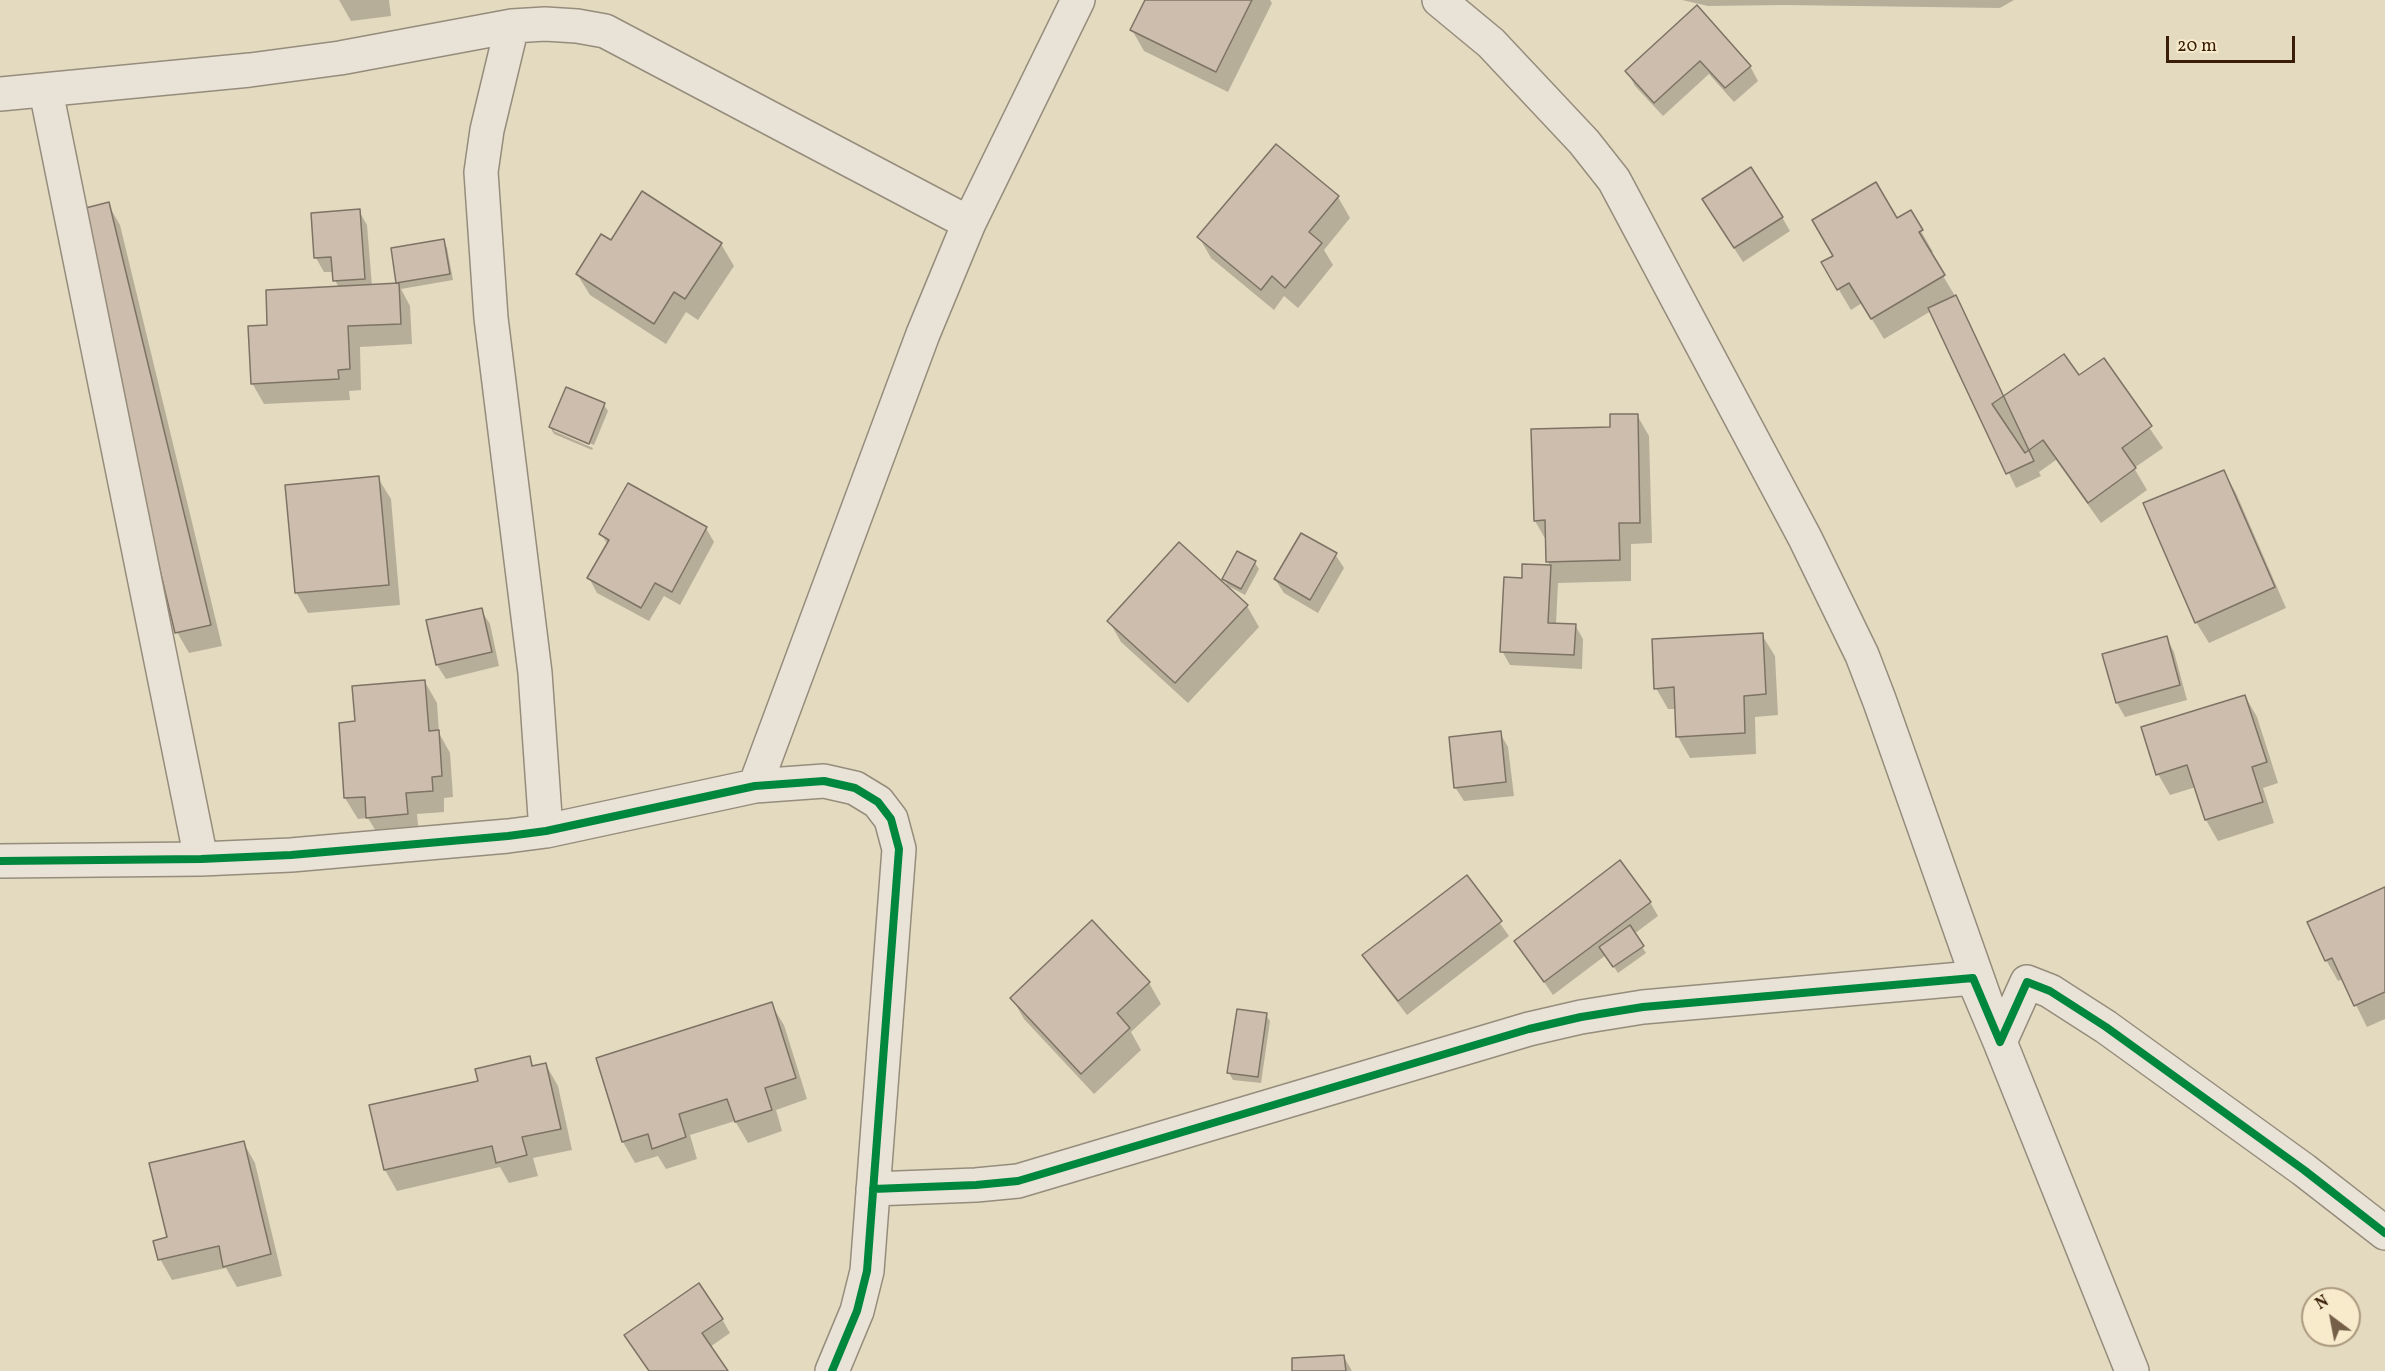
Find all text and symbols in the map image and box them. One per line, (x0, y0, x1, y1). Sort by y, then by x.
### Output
scale bar (2169, 24, 2298, 62)
text: 20 m (2177, 34, 2217, 59)
north arrow (2301, 1287, 2361, 1347)
text: N (2312, 1291, 2333, 1316)

